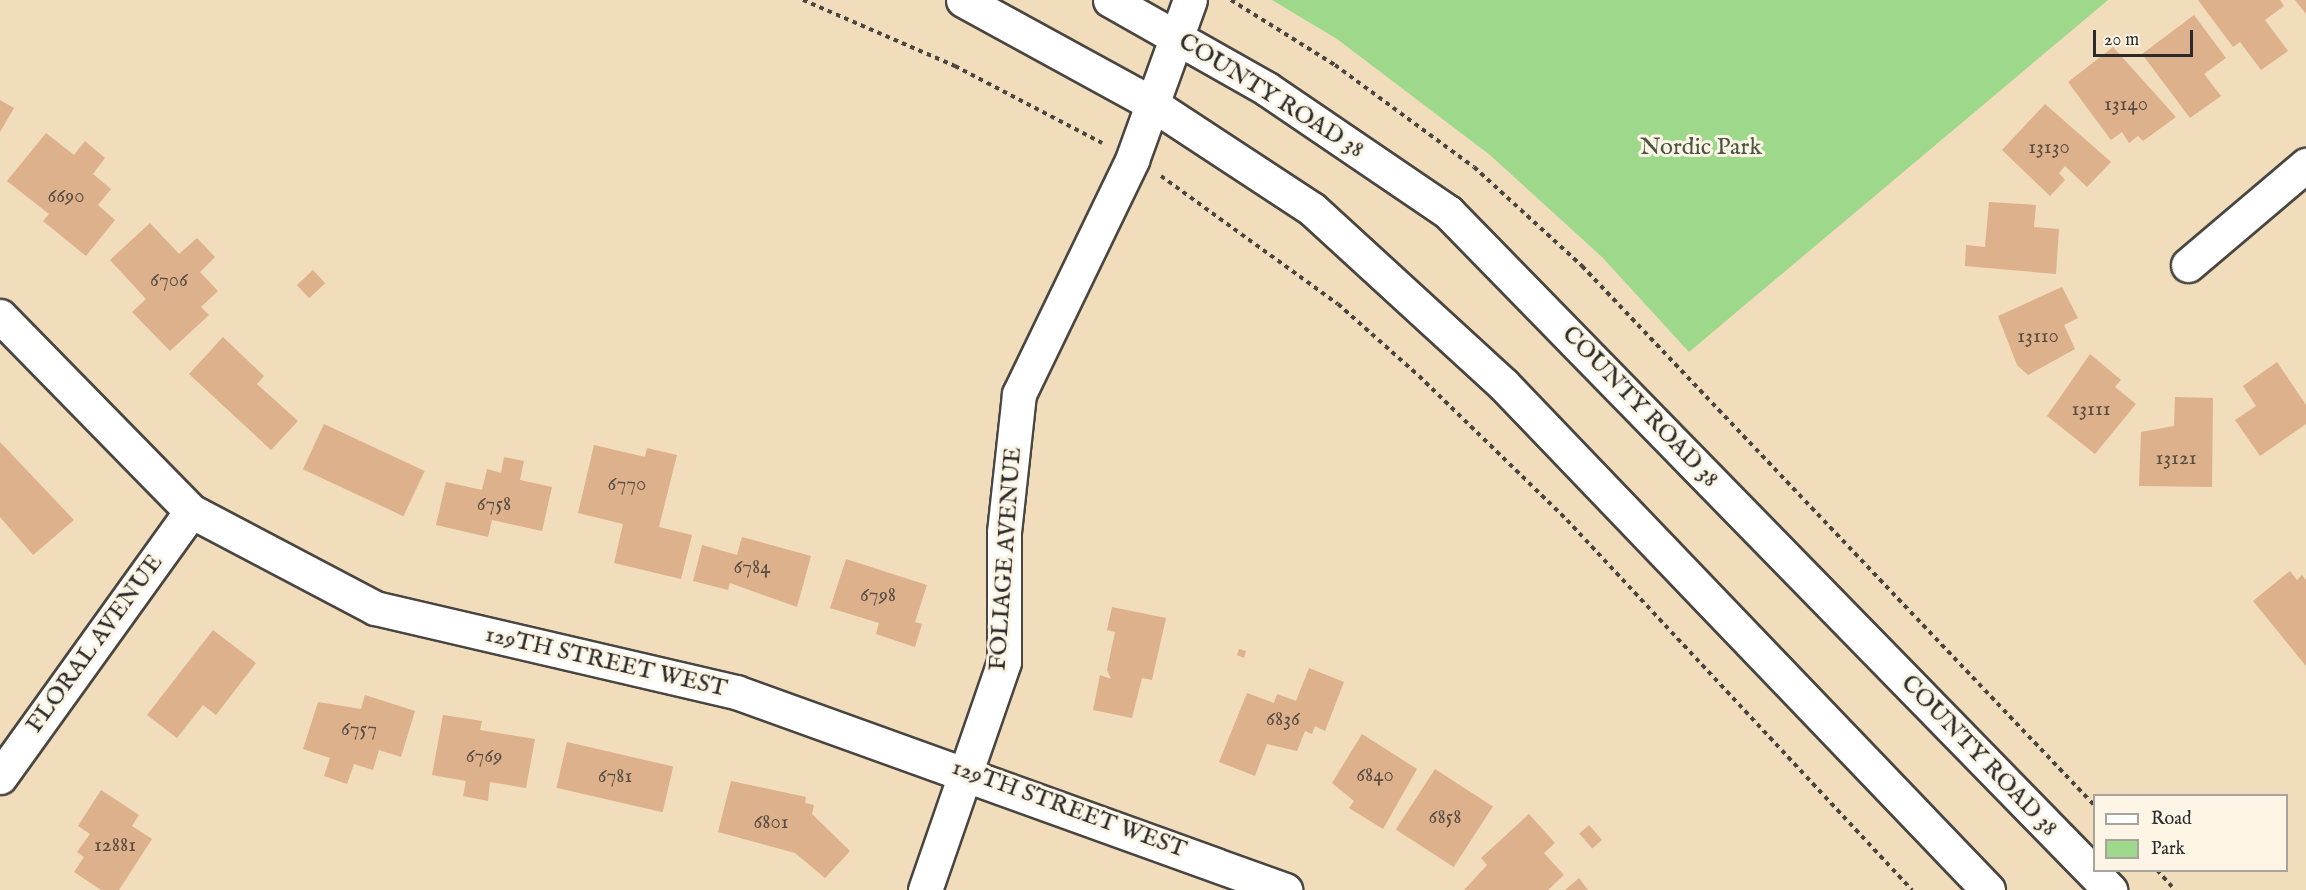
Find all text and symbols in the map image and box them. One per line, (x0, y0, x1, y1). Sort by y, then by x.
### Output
scale bar (2096, 18, 2196, 56)
street label: COUNTY ROAD 38 (1173, 27, 1369, 165)
text: 20 m (2104, 29, 2139, 52)
house number: 13140 (2104, 92, 2148, 118)
park label: Nordic Park (1640, 134, 1762, 162)
house number: 13130 (2028, 135, 2070, 161)
house number: 6690 (47, 184, 85, 210)
house number: 6706 (150, 268, 188, 294)
street label: COUNTY ROAD 38 (1556, 320, 1724, 494)
house number: 13110 (2017, 324, 2059, 350)
house number: 13111 (2071, 397, 2111, 423)
street label: FOLIAGE AVENUE (984, 446, 1028, 672)
house number: 13121 (2155, 446, 2197, 472)
house number: 6770 (608, 472, 646, 498)
house number: 6758 (477, 492, 511, 518)
street label: FLORAL AVENUE (21, 549, 169, 739)
house number: 6784 (733, 555, 771, 581)
house number: 6798 (860, 583, 896, 609)
street label: 129TH STREET WEST (482, 620, 730, 704)
street label: COUNTY ROAD 38 (1895, 669, 2063, 843)
house number: 6836 (1266, 707, 1300, 733)
house number: 6757 (341, 717, 377, 743)
house number: 6769 (466, 744, 502, 770)
street label: 129TH STREET WEST (948, 753, 1190, 865)
house number: 6840 (1356, 763, 1394, 789)
house number: 6781 (598, 764, 632, 790)
legend (2093, 794, 2288, 872)
house number: 6858 (1429, 805, 1461, 831)
text: Road (2151, 808, 2192, 831)
house number: 6801 (753, 810, 789, 836)
house number: 12881 (94, 833, 136, 859)
text: Park (2151, 838, 2185, 861)

